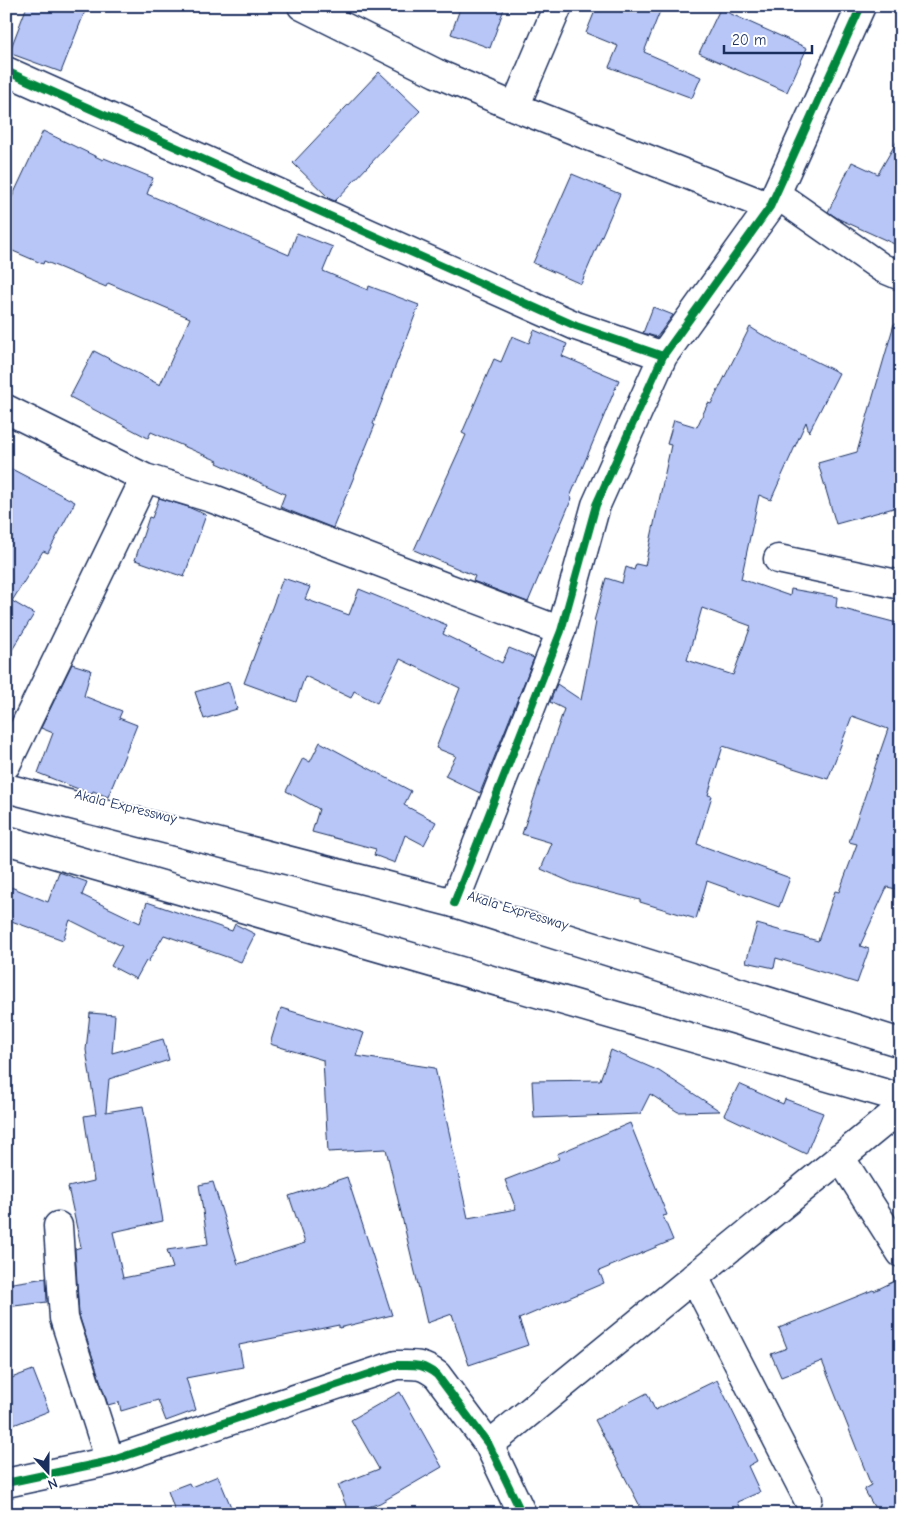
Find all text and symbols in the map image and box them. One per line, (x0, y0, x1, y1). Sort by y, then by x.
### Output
scale bar (724, 22, 812, 54)
text: 20 m (732, 31, 766, 49)
street label: Akala Expressway (73, 786, 180, 828)
street label: Akala Expressway (465, 887, 571, 934)
north arrow (22, 1448, 72, 1498)
text: N (45, 1474, 60, 1493)

